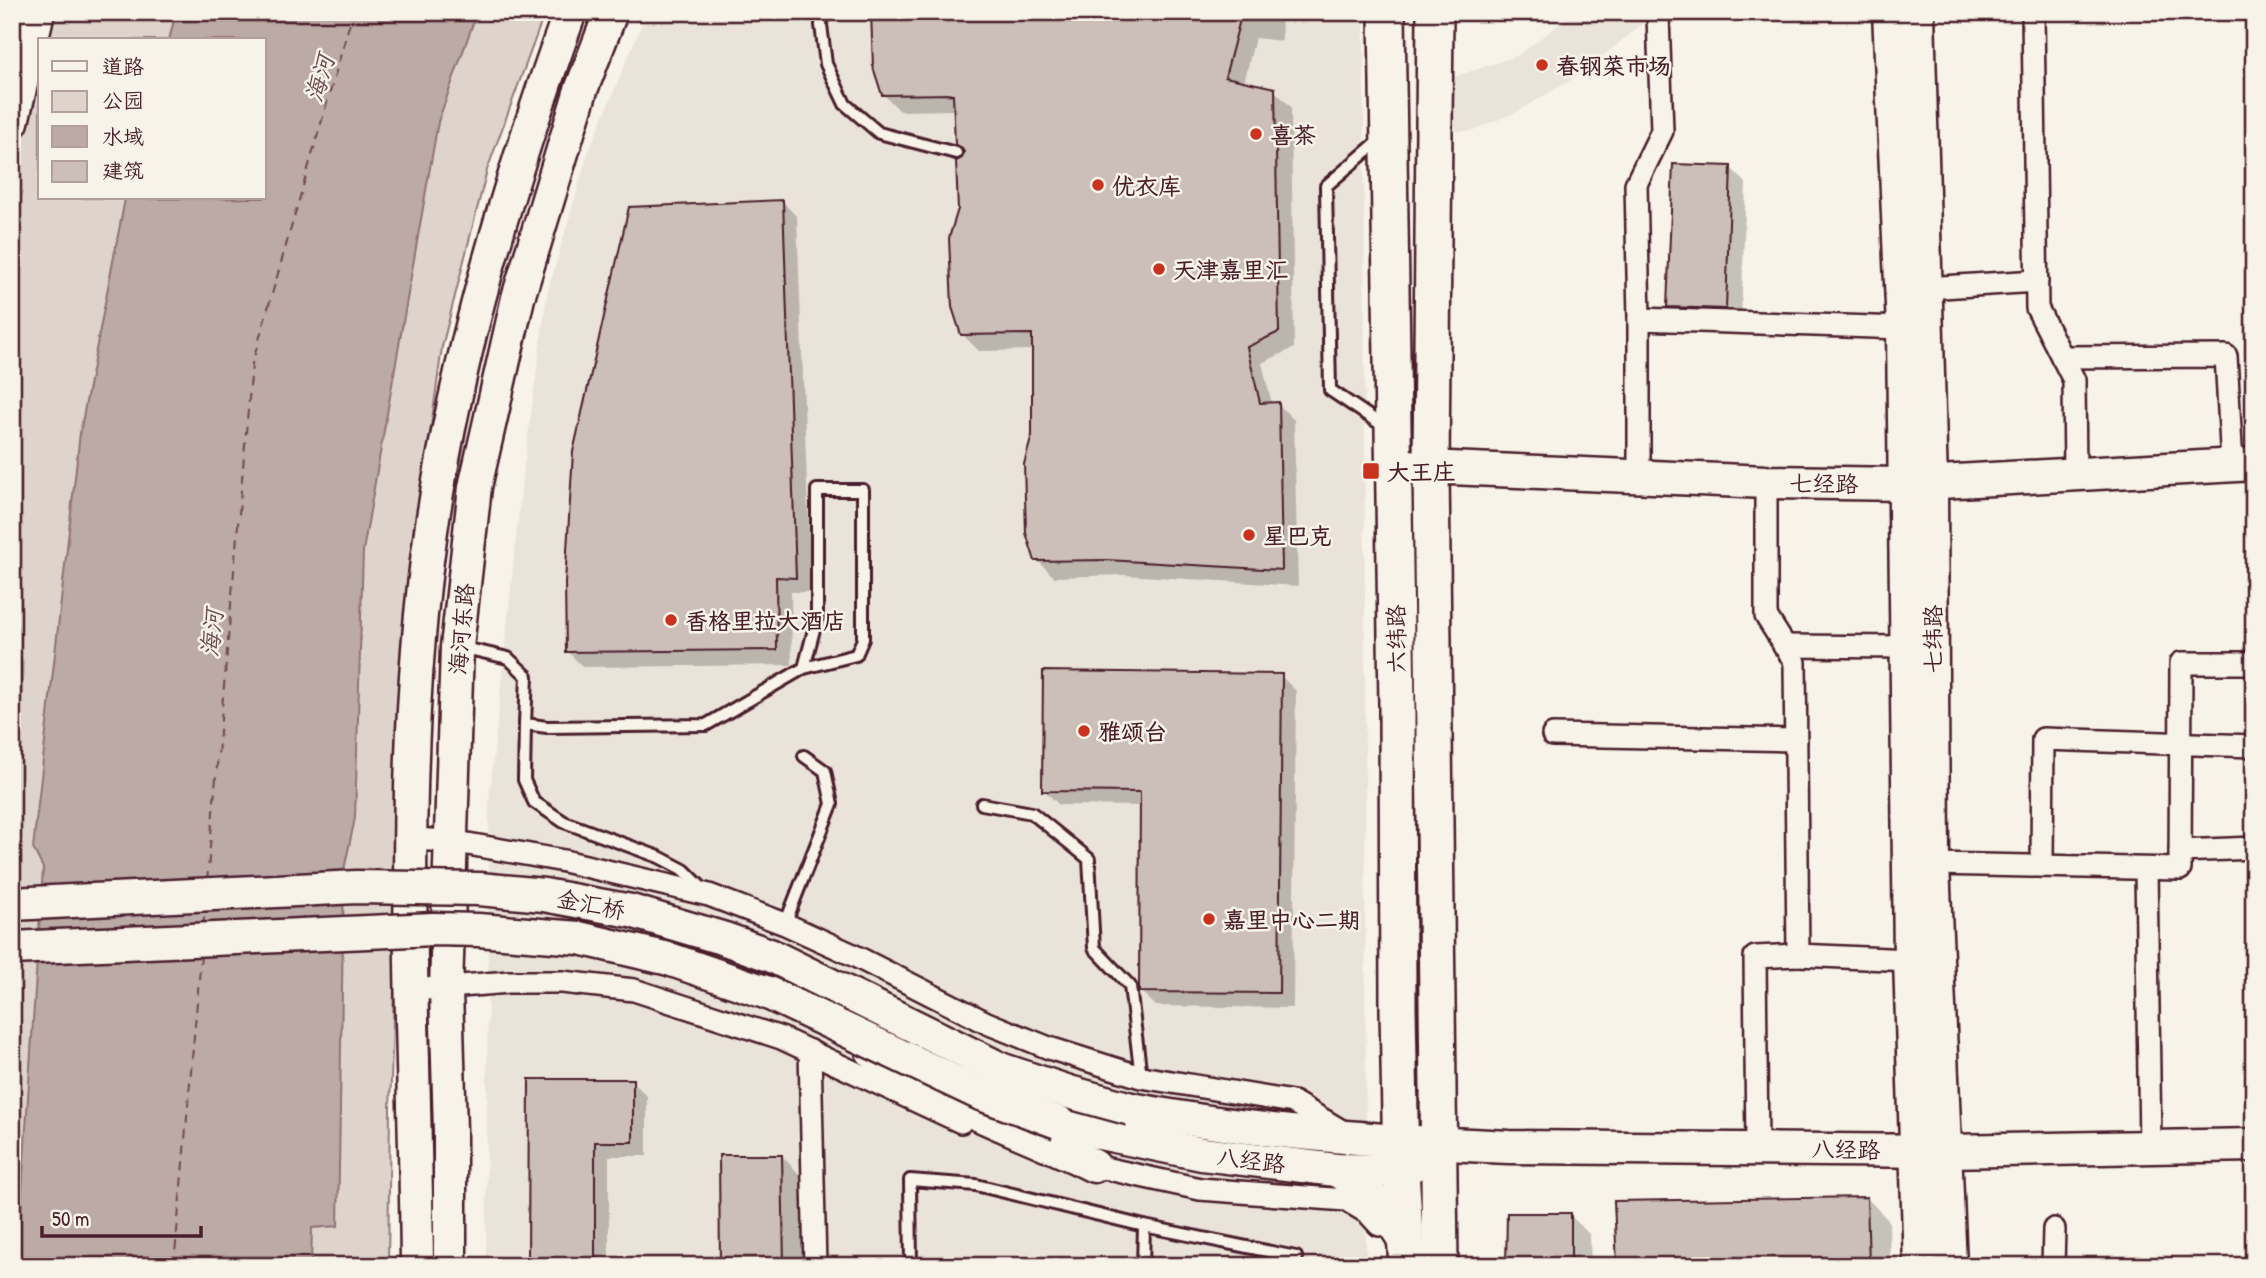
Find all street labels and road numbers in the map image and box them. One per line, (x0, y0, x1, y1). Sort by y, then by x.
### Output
street label: 七经路 (1789, 467, 1859, 499)
street label: 海河东路 (442, 582, 480, 676)
street label: 六纬路 (1380, 604, 1412, 674)
street label: 七纬路 (1917, 605, 1948, 674)
street label: 金汇桥 (554, 882, 628, 926)
street label: 八经路 (1811, 1133, 1881, 1165)
street label: 八经路 (1215, 1140, 1287, 1180)

